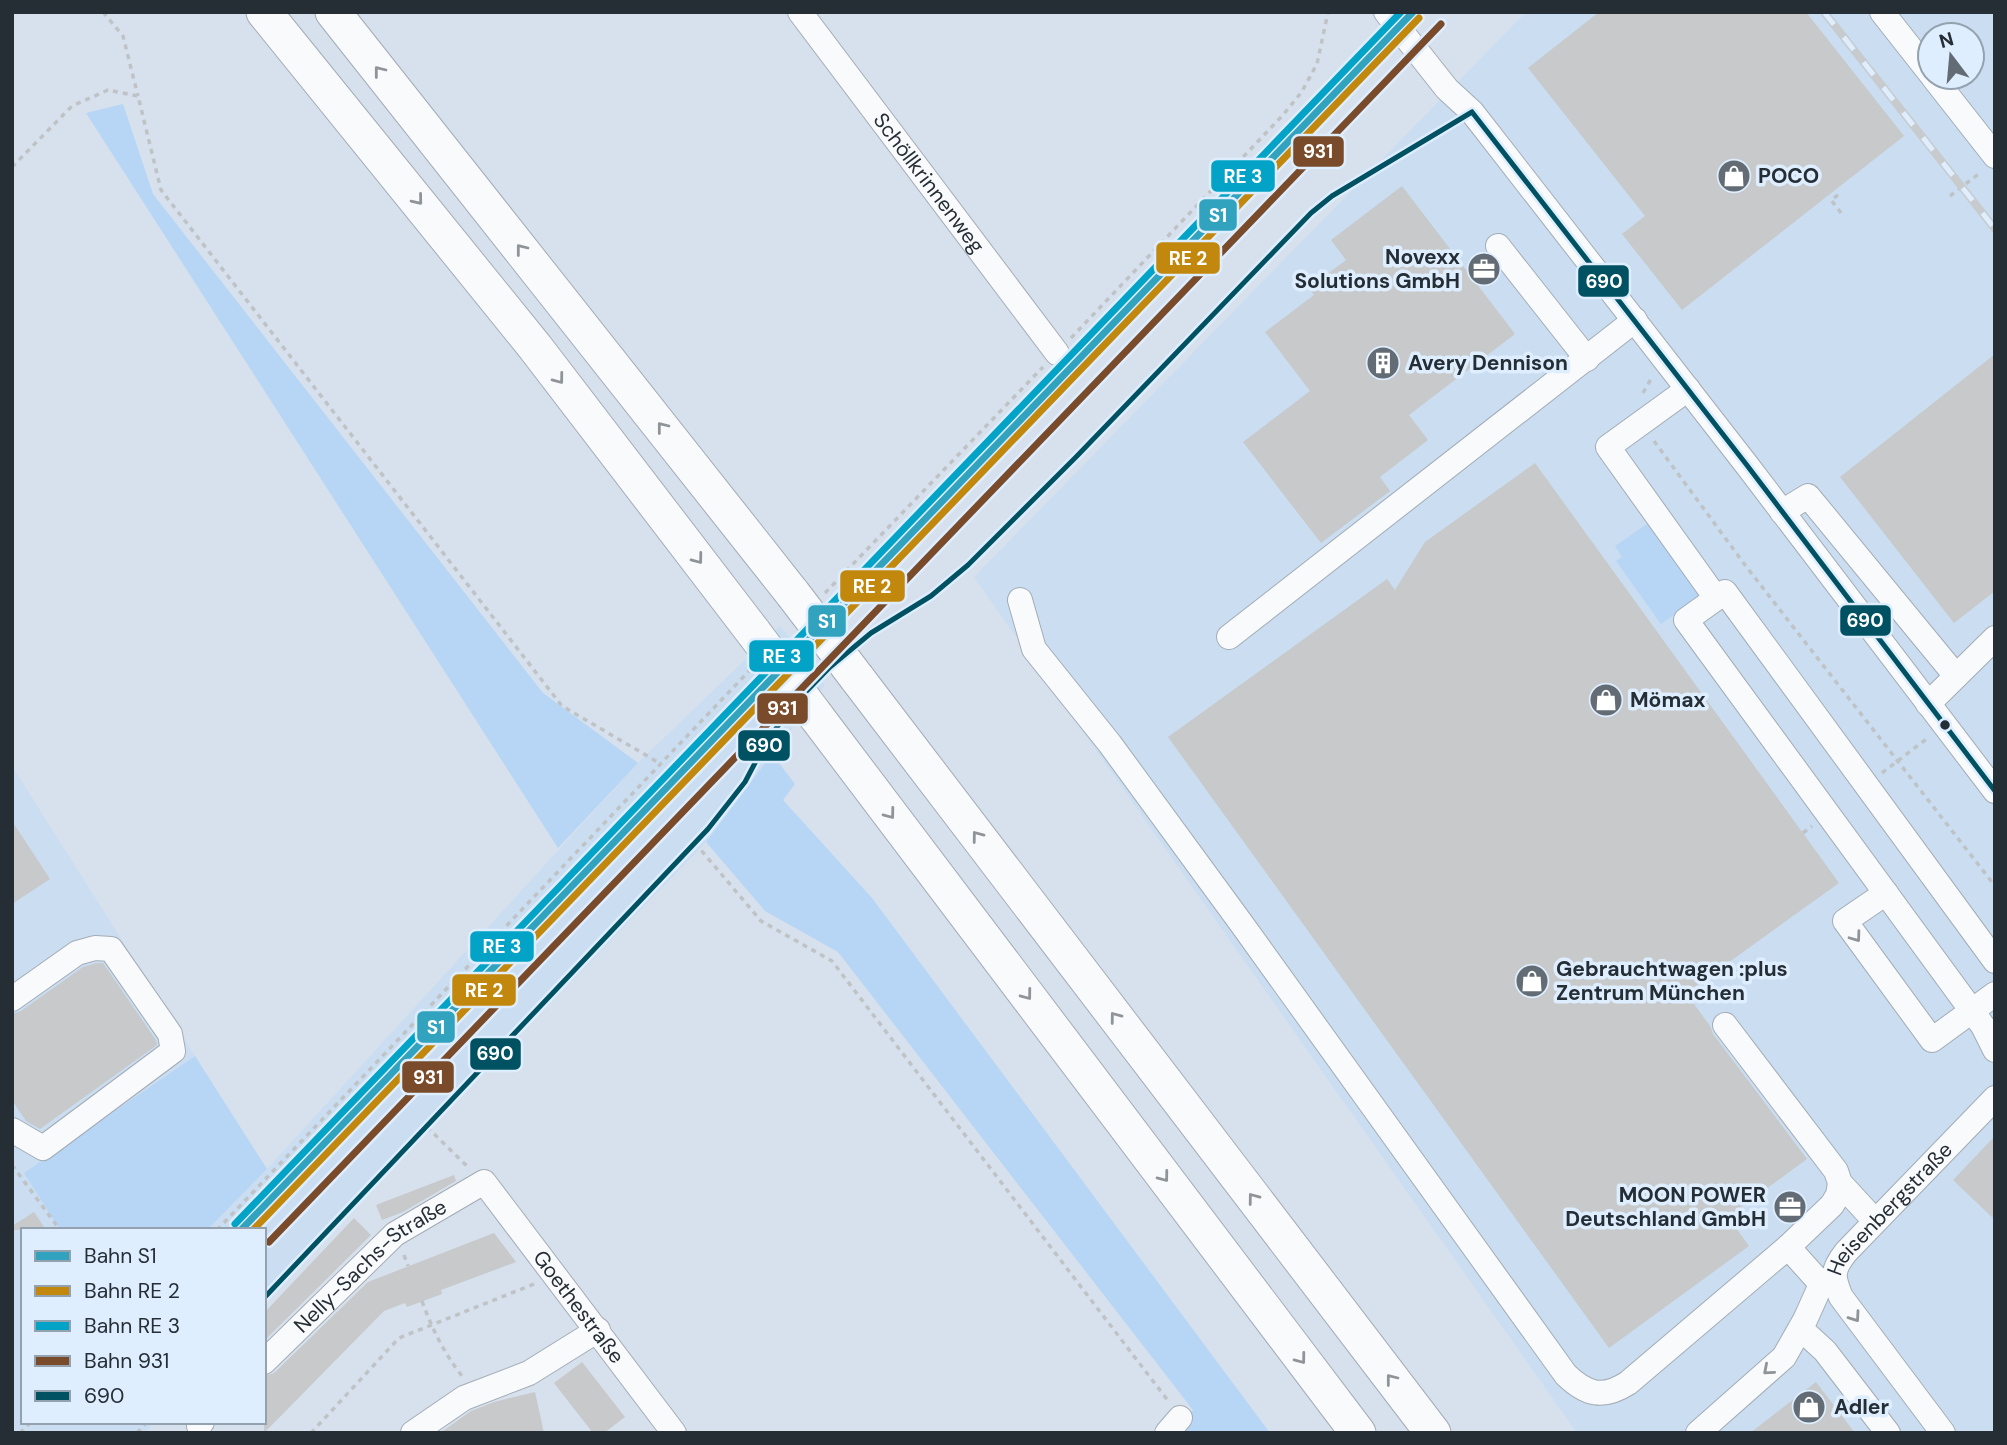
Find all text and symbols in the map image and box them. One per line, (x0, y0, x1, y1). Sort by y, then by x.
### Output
north arrow (1916, 21, 1986, 91)
text: N (1936, 26, 1957, 54)
one-way arrow (375, 66, 388, 79)
street label: Schöllkrinnenweg (867, 107, 991, 259)
line badge: 931 (1292, 135, 1345, 168)
text: 931 (1303, 139, 1333, 164)
shop icon: POCO (1715, 157, 1753, 195)
line badge: RE 3 (1210, 159, 1276, 193)
place label: POCO (1758, 162, 1819, 190)
text: RE 3 (1224, 164, 1263, 189)
one-way arrow (409, 193, 422, 205)
line badge: S1 (1198, 198, 1238, 232)
text: S1 (1209, 203, 1227, 228)
line badge: RE 2 (1155, 241, 1221, 275)
place label: Novexx Solutions GmbH (1294, 243, 1460, 295)
one-way arrow (516, 245, 529, 257)
text: RE 2 (1169, 246, 1207, 271)
office icon: Novexx Solutions GmbH (1465, 250, 1503, 288)
line badge: 690 (1577, 264, 1630, 298)
text: 690 (1585, 269, 1623, 294)
building icon: Avery Dennison (1364, 344, 1402, 382)
place label: Avery Dennison (1408, 349, 1568, 377)
one-way arrow (551, 371, 564, 383)
one-way arrow (658, 423, 671, 435)
one-way arrow (689, 551, 702, 564)
line badge: RE 2 (839, 569, 906, 603)
text: RE 2 (853, 574, 891, 599)
line badge: S1 (807, 604, 847, 638)
line badge: 690 (1839, 604, 1892, 637)
text: 690 (1846, 608, 1884, 633)
text: S1 (818, 609, 836, 634)
line badge: RE 3 (748, 639, 815, 673)
text: RE 3 (763, 644, 802, 669)
shop icon: Mömax (1587, 681, 1625, 719)
place label: Mömax (1630, 686, 1705, 714)
line badge: 931 (756, 692, 809, 725)
text: 931 (767, 696, 797, 721)
unlabelled marker (1938, 718, 1952, 732)
line badge: 690 (737, 729, 791, 762)
text: 690 (745, 733, 783, 758)
one-way arrow (882, 806, 895, 818)
one-way arrow (973, 831, 986, 844)
one-way arrow (1848, 929, 1861, 941)
line badge: RE 3 (469, 930, 535, 963)
text: RE 3 (483, 934, 522, 959)
place label: Gebrauchtwagen :plus Zentrum München (1556, 955, 1788, 1007)
shop icon: Gebrauchtwagen :plus Zentrum München (1513, 962, 1551, 1000)
line badge: RE 2 (451, 973, 517, 1007)
text: RE 2 (465, 978, 503, 1003)
one-way arrow (1019, 988, 1031, 1000)
line badge: S1 (416, 1010, 456, 1044)
one-way arrow (1111, 1012, 1124, 1025)
text: S1 (427, 1015, 445, 1040)
line badge: 690 (469, 1037, 522, 1071)
text: 690 (476, 1041, 514, 1066)
line badge: 931 (401, 1060, 455, 1094)
text: 931 (413, 1065, 443, 1090)
street label: Heisenbergstraße (1821, 1136, 1959, 1279)
one-way arrow (1156, 1169, 1168, 1182)
place label: MOON POWER Deutschland GmbH (1565, 1181, 1766, 1233)
office icon: MOON POWER Deutschland GmbH (1771, 1188, 1809, 1226)
street label: Nelly-Sachs-Straße (288, 1193, 452, 1339)
one-way arrow (1249, 1193, 1262, 1206)
legend (21, 1228, 266, 1424)
text: Bahn S1 (84, 1242, 157, 1270)
street label: Goethestraße (527, 1245, 631, 1369)
text: Bahn RE 2 (84, 1277, 180, 1305)
one-way arrow (1847, 1309, 1859, 1322)
text: Bahn RE 3 (84, 1312, 180, 1340)
text: Bahn 931 (84, 1347, 169, 1375)
one-way arrow (1293, 1351, 1306, 1363)
one-way arrow (1764, 1362, 1777, 1375)
one-way arrow (1387, 1374, 1400, 1386)
text: 690 (84, 1382, 124, 1410)
shop icon: Adler (1790, 1388, 1828, 1426)
place label: Adler (1834, 1393, 1889, 1421)

